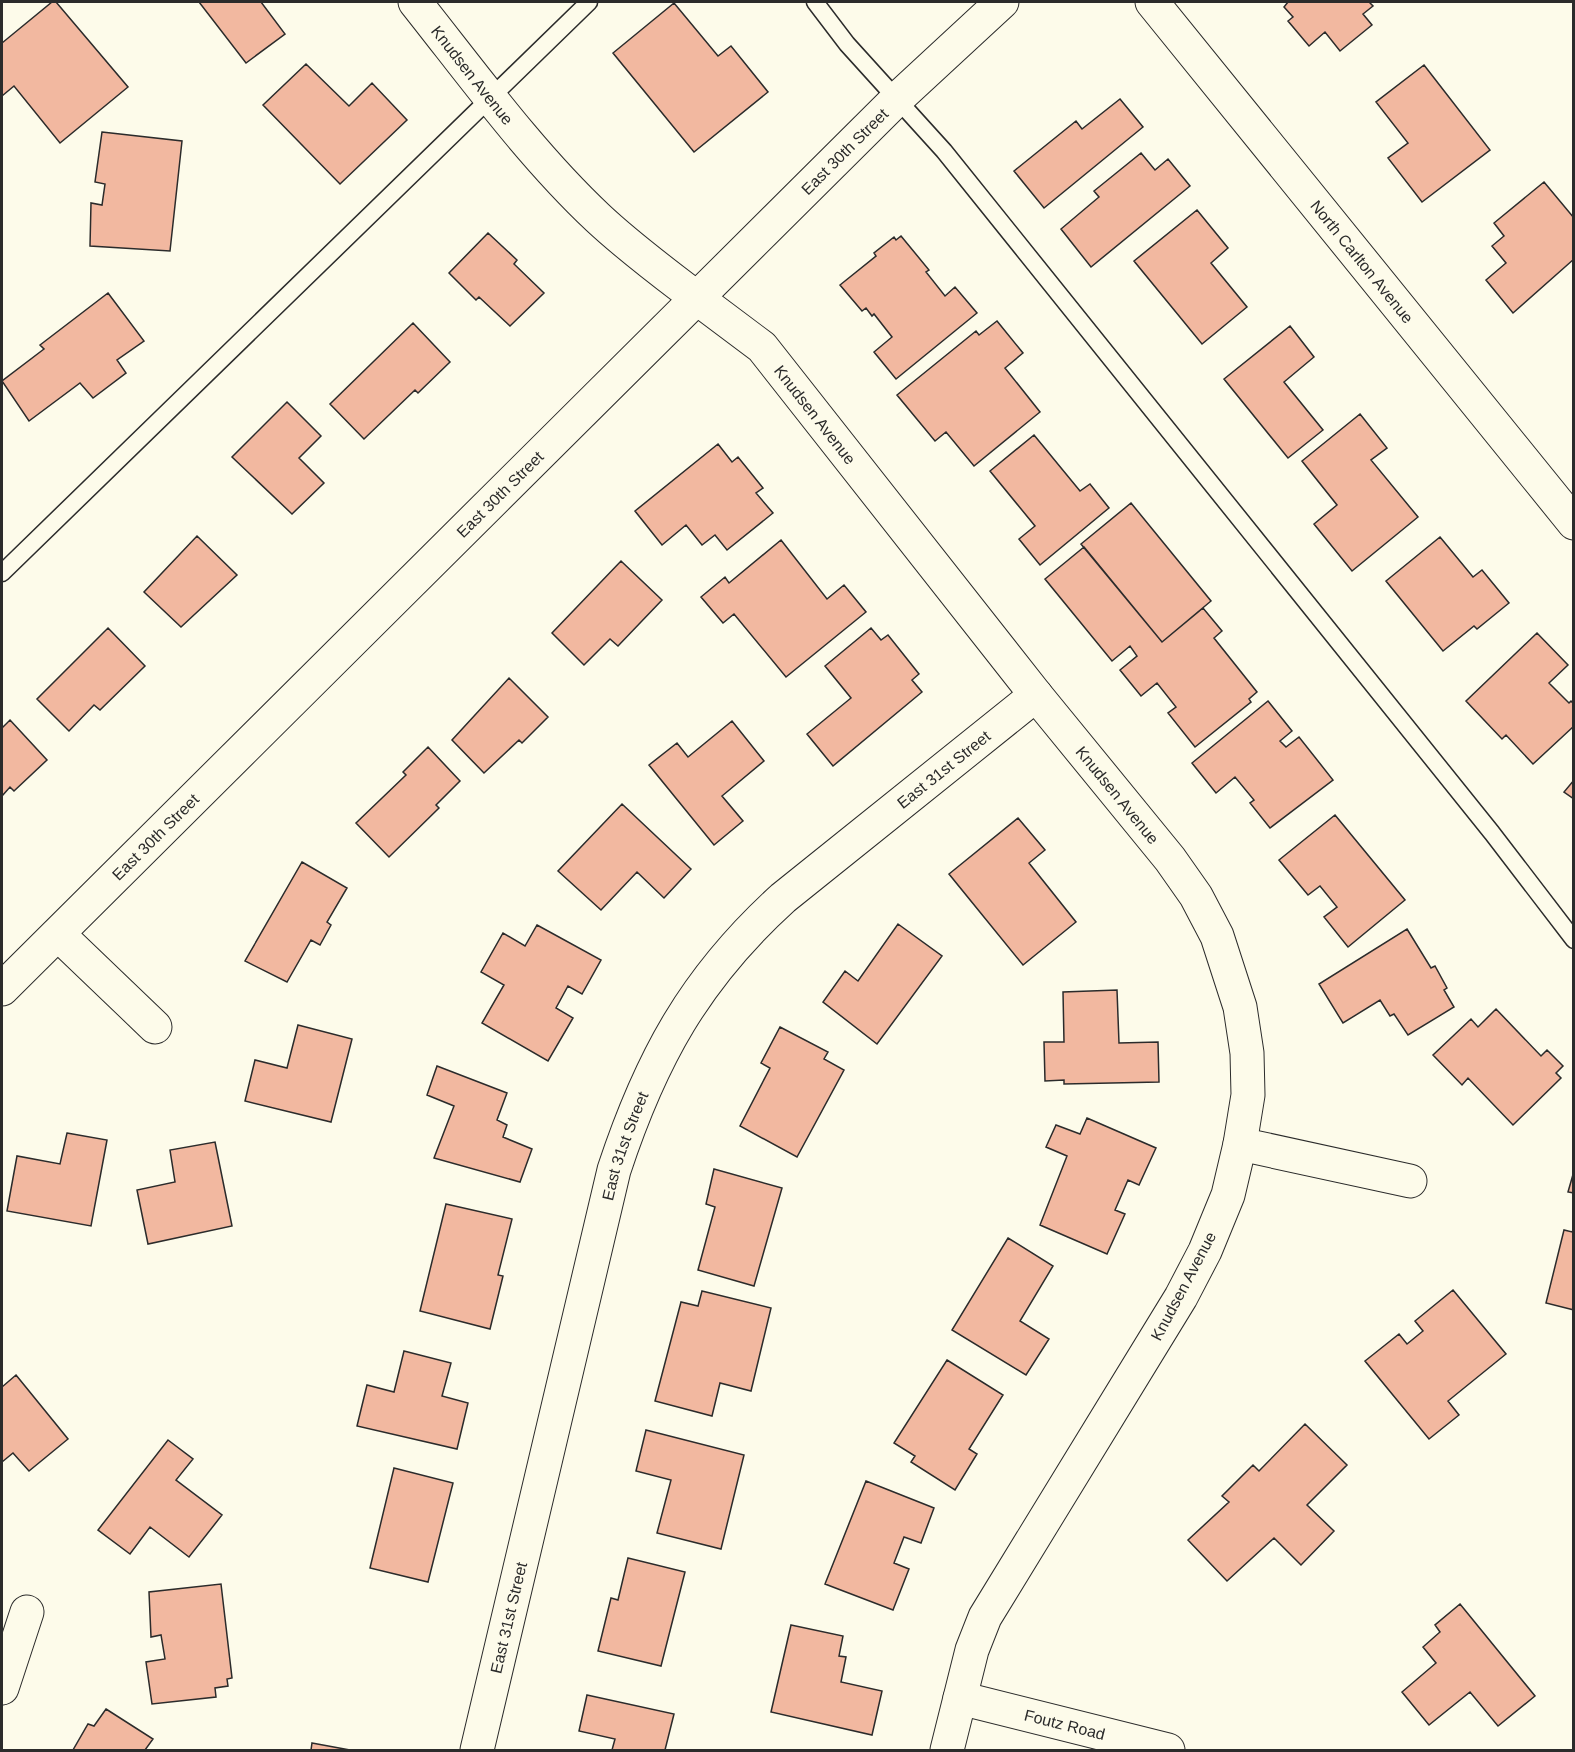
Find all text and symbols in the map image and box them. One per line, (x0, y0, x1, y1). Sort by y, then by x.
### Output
street label: Knudsen Avenue (428, 23, 516, 128)
street label: East 30th Street (798, 105, 892, 198)
street label: North Carlton Avenue (1307, 197, 1417, 327)
street label: Knudsen Avenue (771, 362, 859, 468)
street label: East 30th Street (453, 447, 547, 541)
street label: East 31st Street (894, 727, 994, 812)
street label: Knudsen Avenue (1072, 743, 1162, 847)
street label: East 30th Street (109, 790, 203, 884)
street label: East 31st Street (599, 1089, 652, 1202)
street label: Knudsen Avenue (1148, 1229, 1219, 1344)
street label: East 31st Street (487, 1560, 530, 1675)
street label: Foutz Road (1022, 1706, 1107, 1743)

